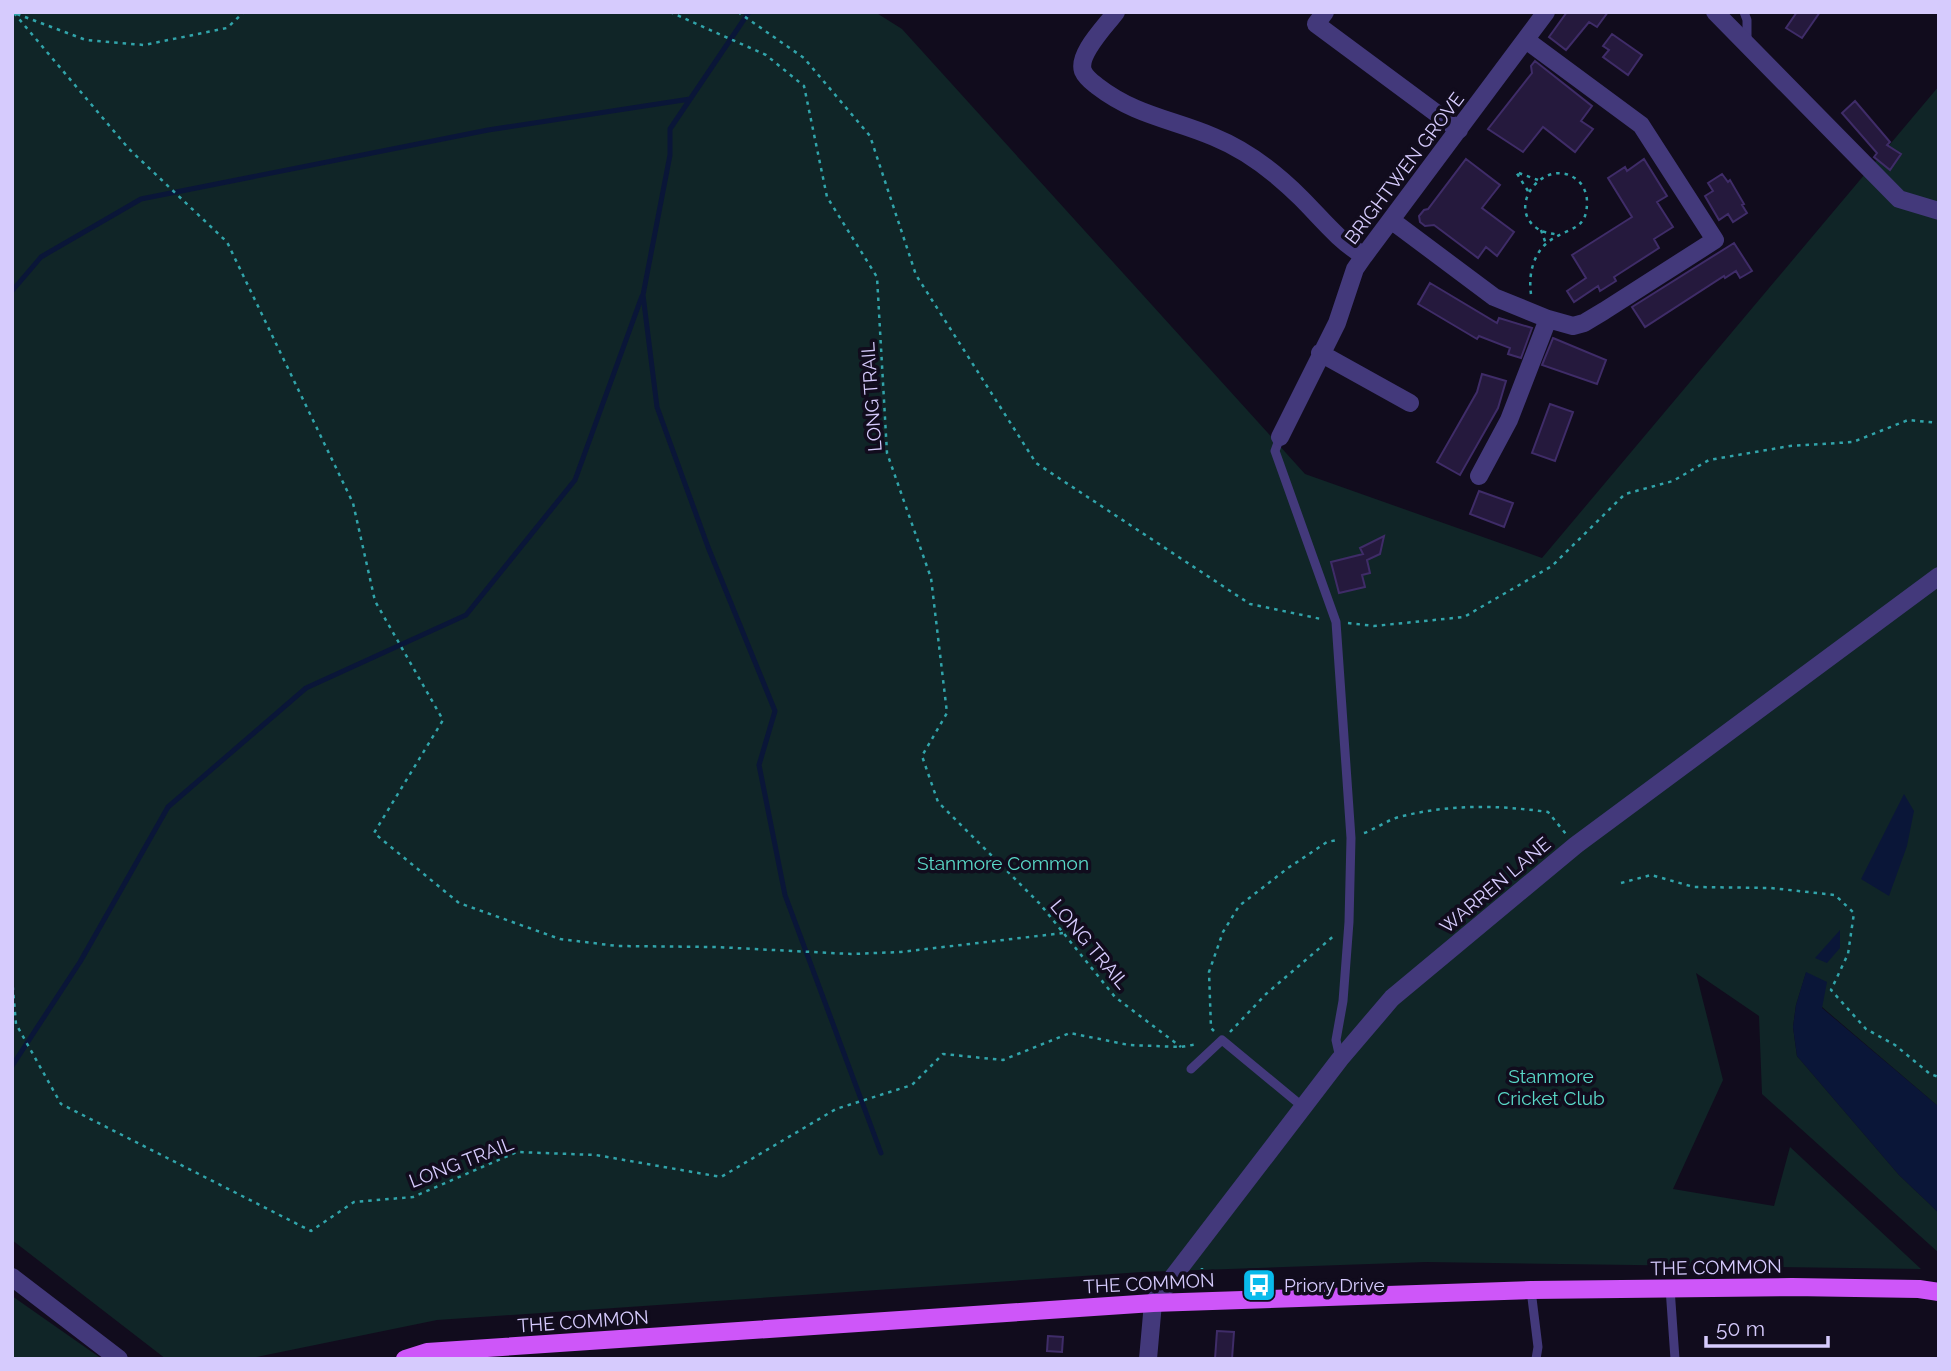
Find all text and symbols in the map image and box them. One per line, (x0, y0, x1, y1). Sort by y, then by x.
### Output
street label: BRIGHTWEN GROVE (1340, 88, 1468, 248)
street label: LONG TRAIL (856, 341, 886, 453)
street label: WARREN LANE (1435, 832, 1555, 938)
park label: Stanmore Common (917, 852, 1089, 874)
street label: LONG TRAIL (1046, 895, 1134, 993)
park label: Stanmore Cricket Club (1497, 1065, 1605, 1109)
street label: LONG TRAIL (406, 1132, 516, 1192)
street label: THE COMMON (1650, 1255, 1782, 1279)
bus stop icon: Priory Drive (1240, 1266, 1278, 1304)
street label: THE COMMON (1083, 1269, 1215, 1297)
place label: Priory Drive (1284, 1274, 1385, 1296)
scale bar (1706, 1304, 1828, 1348)
street label: THE COMMON (517, 1305, 649, 1337)
text: 50 m (1716, 1316, 1765, 1341)

